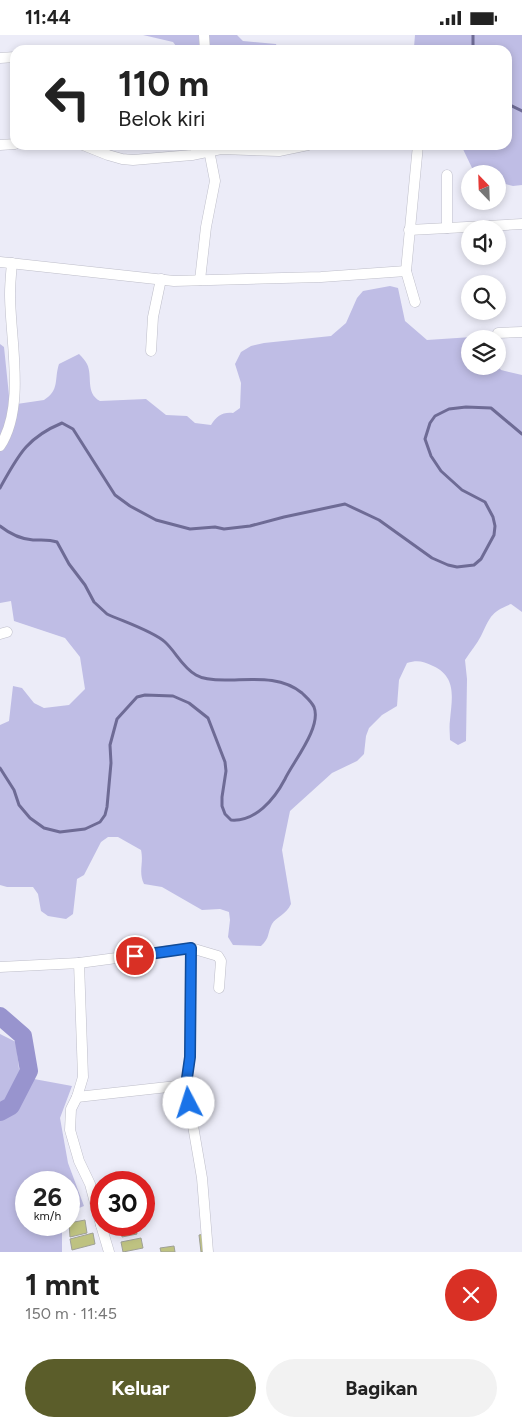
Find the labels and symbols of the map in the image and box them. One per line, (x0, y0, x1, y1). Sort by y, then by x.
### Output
north arrow (461, 165, 506, 210)
pin (114, 935, 156, 977)
position arrow (162, 1076, 214, 1128)
speed limit sign: 30 (90, 1171, 155, 1236)

